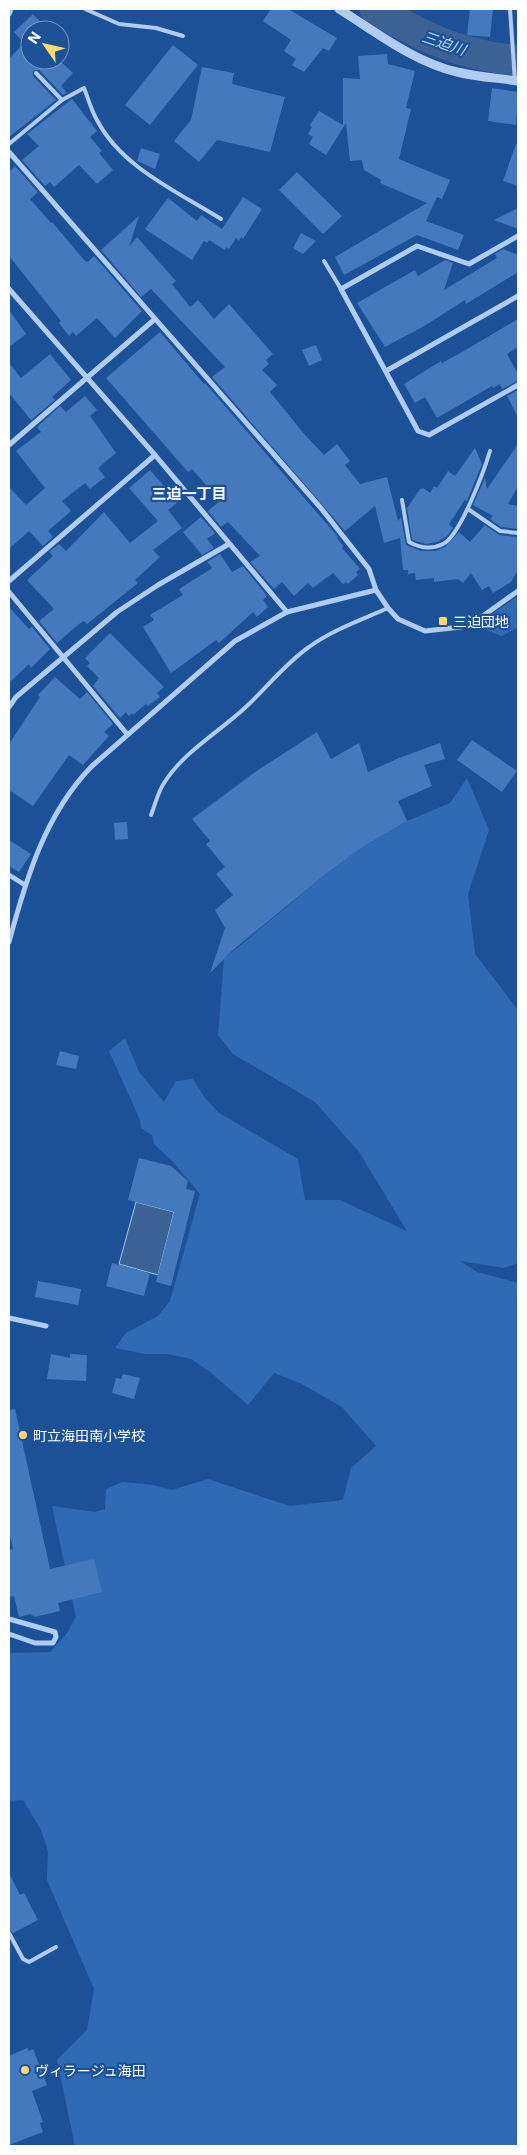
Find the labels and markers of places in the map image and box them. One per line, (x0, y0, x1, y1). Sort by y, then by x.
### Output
place label: 三迫団地 (453, 613, 509, 630)
marker: 三迫団地 (437, 615, 449, 627)
place label: 町立海田南小学校 (33, 1427, 145, 1444)
marker: 町立海田南小学校 (17, 1429, 29, 1441)
place label: ヴィラージュ海田 (35, 2062, 146, 2079)
marker: ヴィラージュ海田 (19, 2064, 31, 2076)

